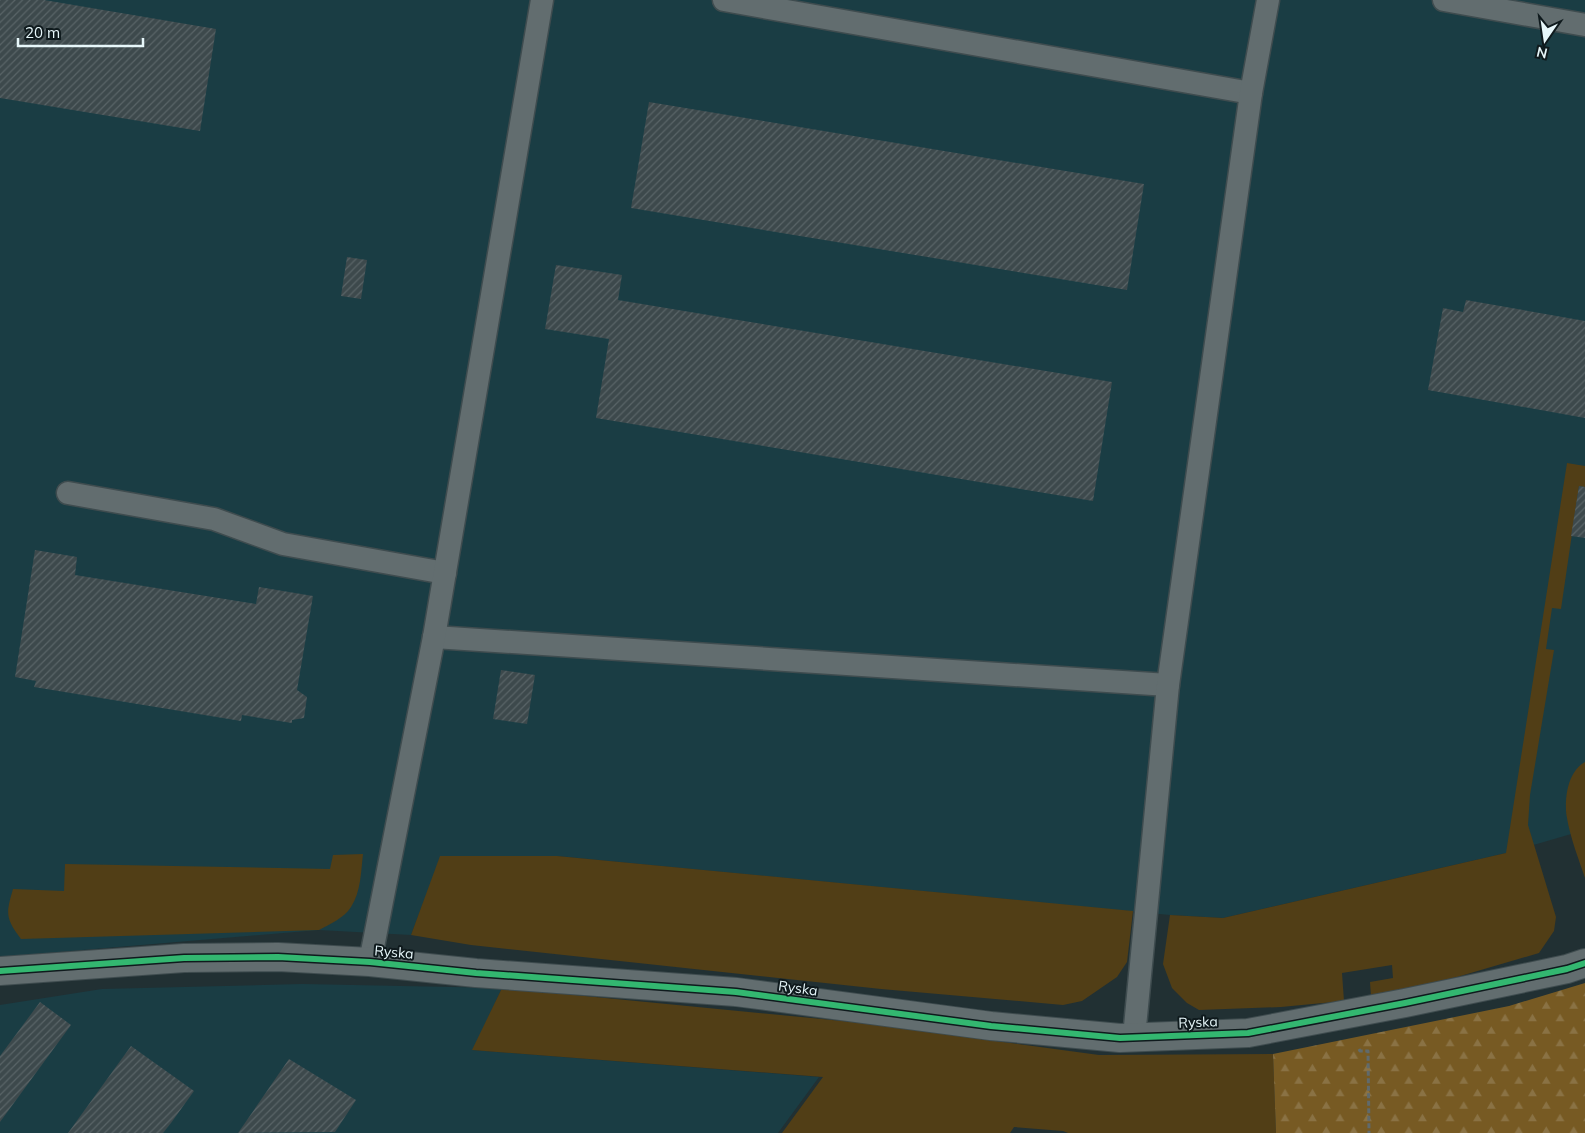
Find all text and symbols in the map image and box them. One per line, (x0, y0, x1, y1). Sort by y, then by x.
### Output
scale bar (18, 15, 142, 47)
north arrow (1520, 15, 1570, 65)
text: 20 m (25, 23, 60, 42)
text: N (1535, 43, 1549, 63)
street label: Ryska (374, 941, 414, 963)
street label: Ryska (777, 976, 819, 1000)
street label: Ryska (1178, 1012, 1218, 1032)

